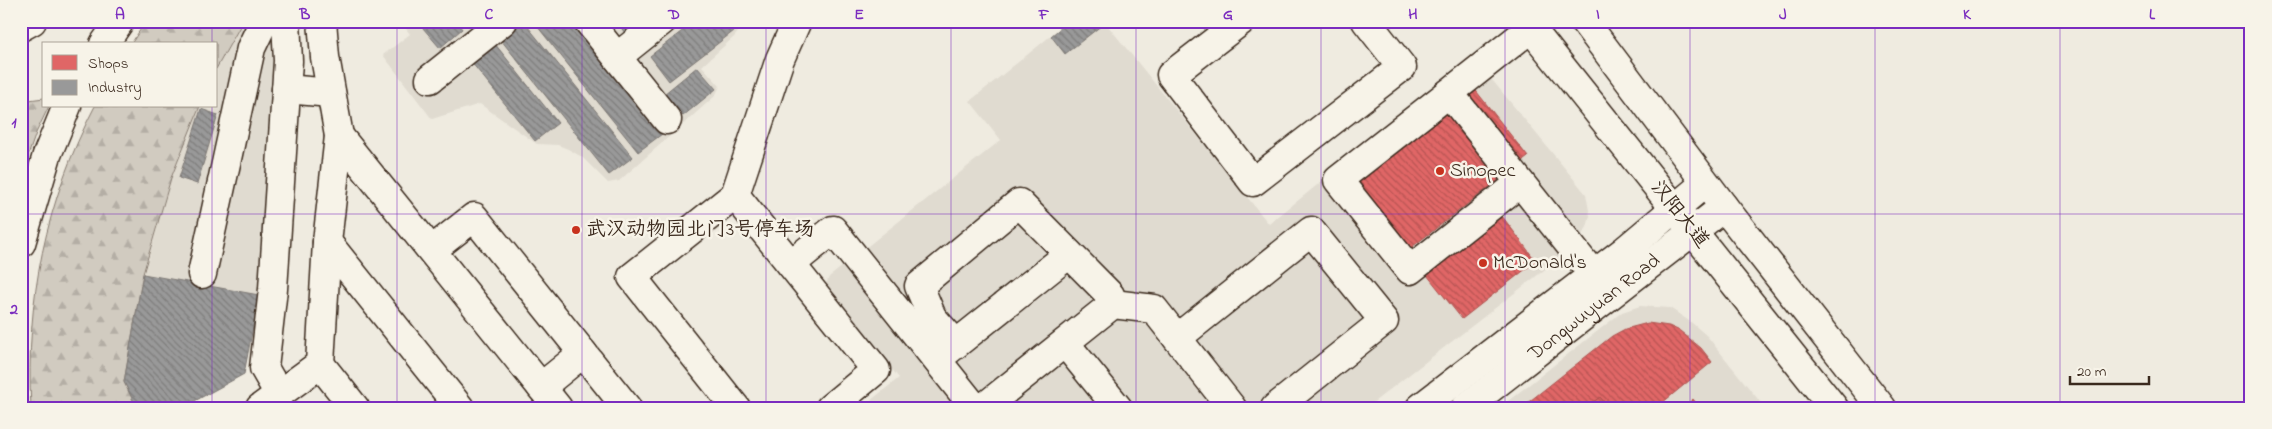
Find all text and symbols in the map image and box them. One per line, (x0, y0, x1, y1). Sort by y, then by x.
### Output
text: A (115, 3, 125, 27)
text: B (299, 3, 311, 27)
text: C (485, 3, 494, 27)
text: D (667, 3, 680, 27)
text: E (854, 3, 864, 27)
text: F (1038, 3, 1050, 27)
text: G (1223, 3, 1233, 27)
text: H (1408, 3, 1418, 27)
text: I (1596, 3, 1600, 27)
text: J (1779, 3, 1787, 27)
text: K (1963, 3, 1972, 27)
text: L (2149, 3, 2156, 27)
legend (42, 42, 218, 108)
text: Shops (88, 53, 128, 75)
text: Industry (88, 77, 142, 100)
text: 1 (11, 111, 17, 135)
place label: Sinopec (1450, 157, 1516, 186)
marker: Sinopec (1434, 165, 1446, 177)
street label: 汉阳大道 (1643, 175, 1715, 255)
place label: 武汉动物园北门3号停车场 (586, 216, 814, 245)
marker: 武汉动物园北门3号停车场 (570, 224, 582, 236)
street label: Dongwuyuan Road (1522, 247, 1667, 369)
place label: McDonald's (1493, 249, 1587, 278)
marker: McDonald's (1477, 257, 1489, 269)
text: 2 (9, 298, 18, 322)
scale bar (2070, 354, 2148, 386)
text: 20 m (2077, 361, 2107, 383)

